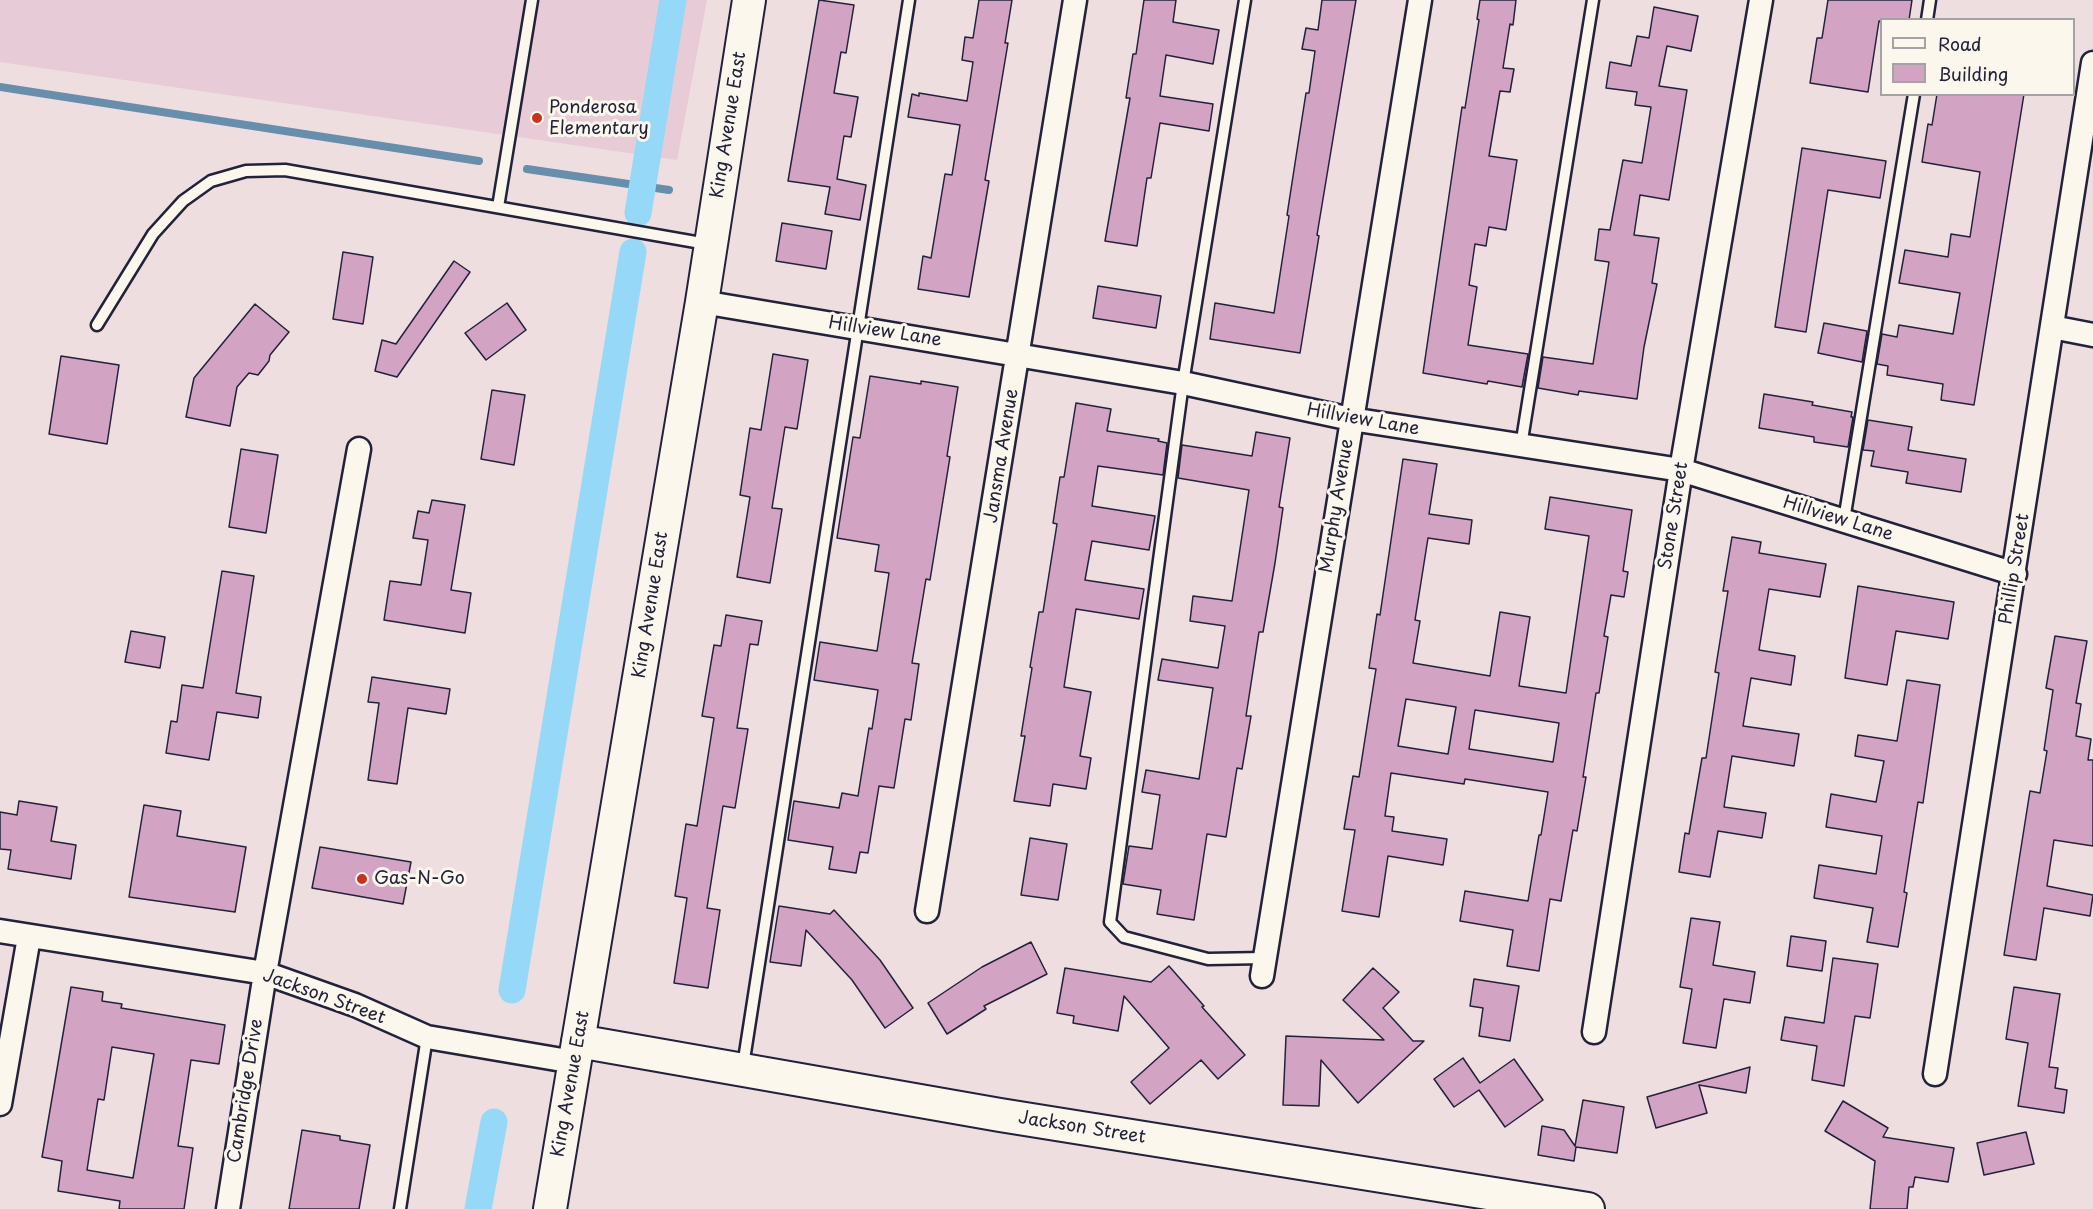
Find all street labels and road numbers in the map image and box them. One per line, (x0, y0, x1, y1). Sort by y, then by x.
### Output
street label: King Avenue East (707, 50, 751, 200)
street label: Hillview Lane (827, 312, 943, 352)
street label: Jansma Avenue (981, 387, 1023, 525)
street label: Hillview Lane (1305, 399, 1421, 441)
street label: Murphy Avenue (1316, 437, 1358, 575)
street label: Stone Street (1655, 461, 1693, 571)
street label: Hillview Lane (1780, 492, 1896, 546)
street label: Phillip Street (1996, 512, 2034, 626)
street label: King Avenue East (629, 530, 673, 680)
street label: Jackson Street (260, 965, 388, 1029)
street label: King Avenue East (548, 1009, 594, 1159)
street label: Cambridge Drive (224, 1017, 268, 1165)
street label: Jackson Street (1017, 1107, 1147, 1149)

